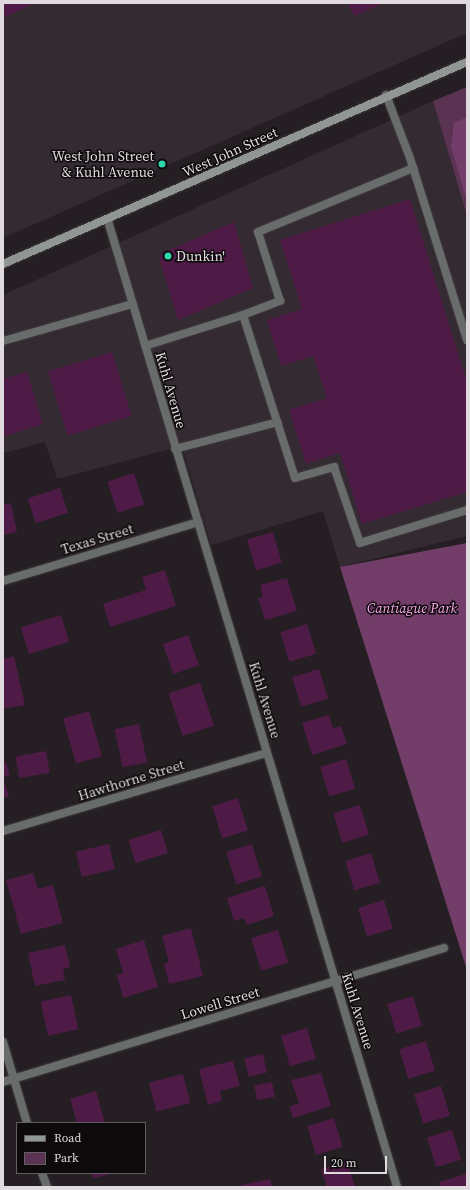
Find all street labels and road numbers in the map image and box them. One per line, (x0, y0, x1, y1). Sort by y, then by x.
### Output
street label: West John Street (180, 124, 280, 180)
street label: Kuhl Avenue (152, 350, 190, 430)
street label: Texas Street (59, 520, 135, 558)
street label: Kuhl Avenue (245, 660, 285, 740)
street label: Hawthorne Street (76, 756, 186, 804)
street label: Kuhl Avenue (338, 971, 378, 1051)
street label: Lowell Street (179, 983, 261, 1023)

